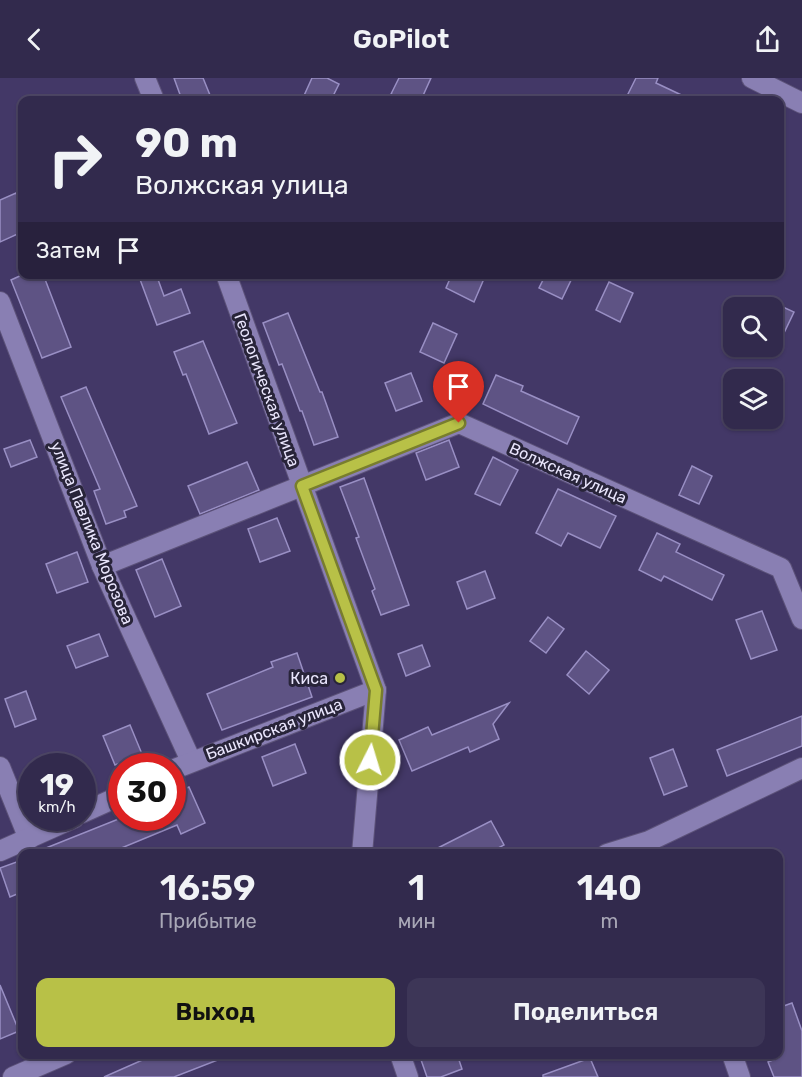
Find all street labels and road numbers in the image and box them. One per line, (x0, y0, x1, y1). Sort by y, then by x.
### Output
street label: Геологическая улица (230, 311, 304, 469)
street label: улица Павлика Морозова (47, 439, 137, 627)
street label: Волжская улица (506, 439, 630, 507)
street label: Башкирская улица (203, 694, 345, 764)

